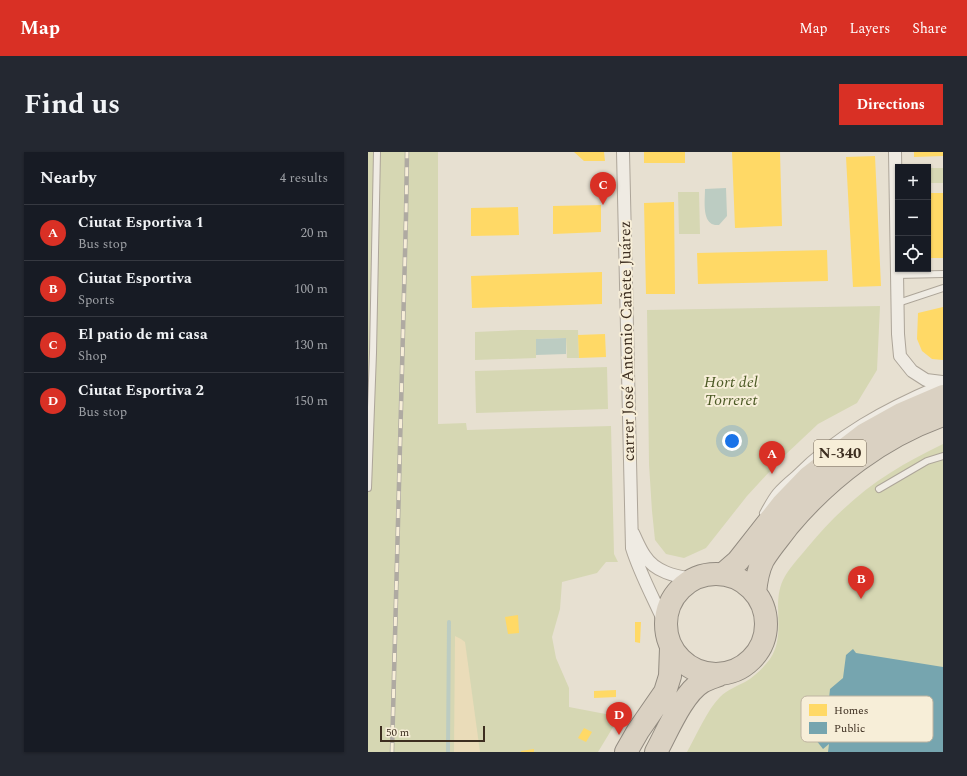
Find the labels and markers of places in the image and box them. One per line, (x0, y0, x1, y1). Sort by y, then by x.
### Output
pin: C (590, 172, 616, 205)
pin: A (759, 441, 785, 474)
pin: B (848, 566, 874, 599)
pin: D (606, 702, 632, 735)

